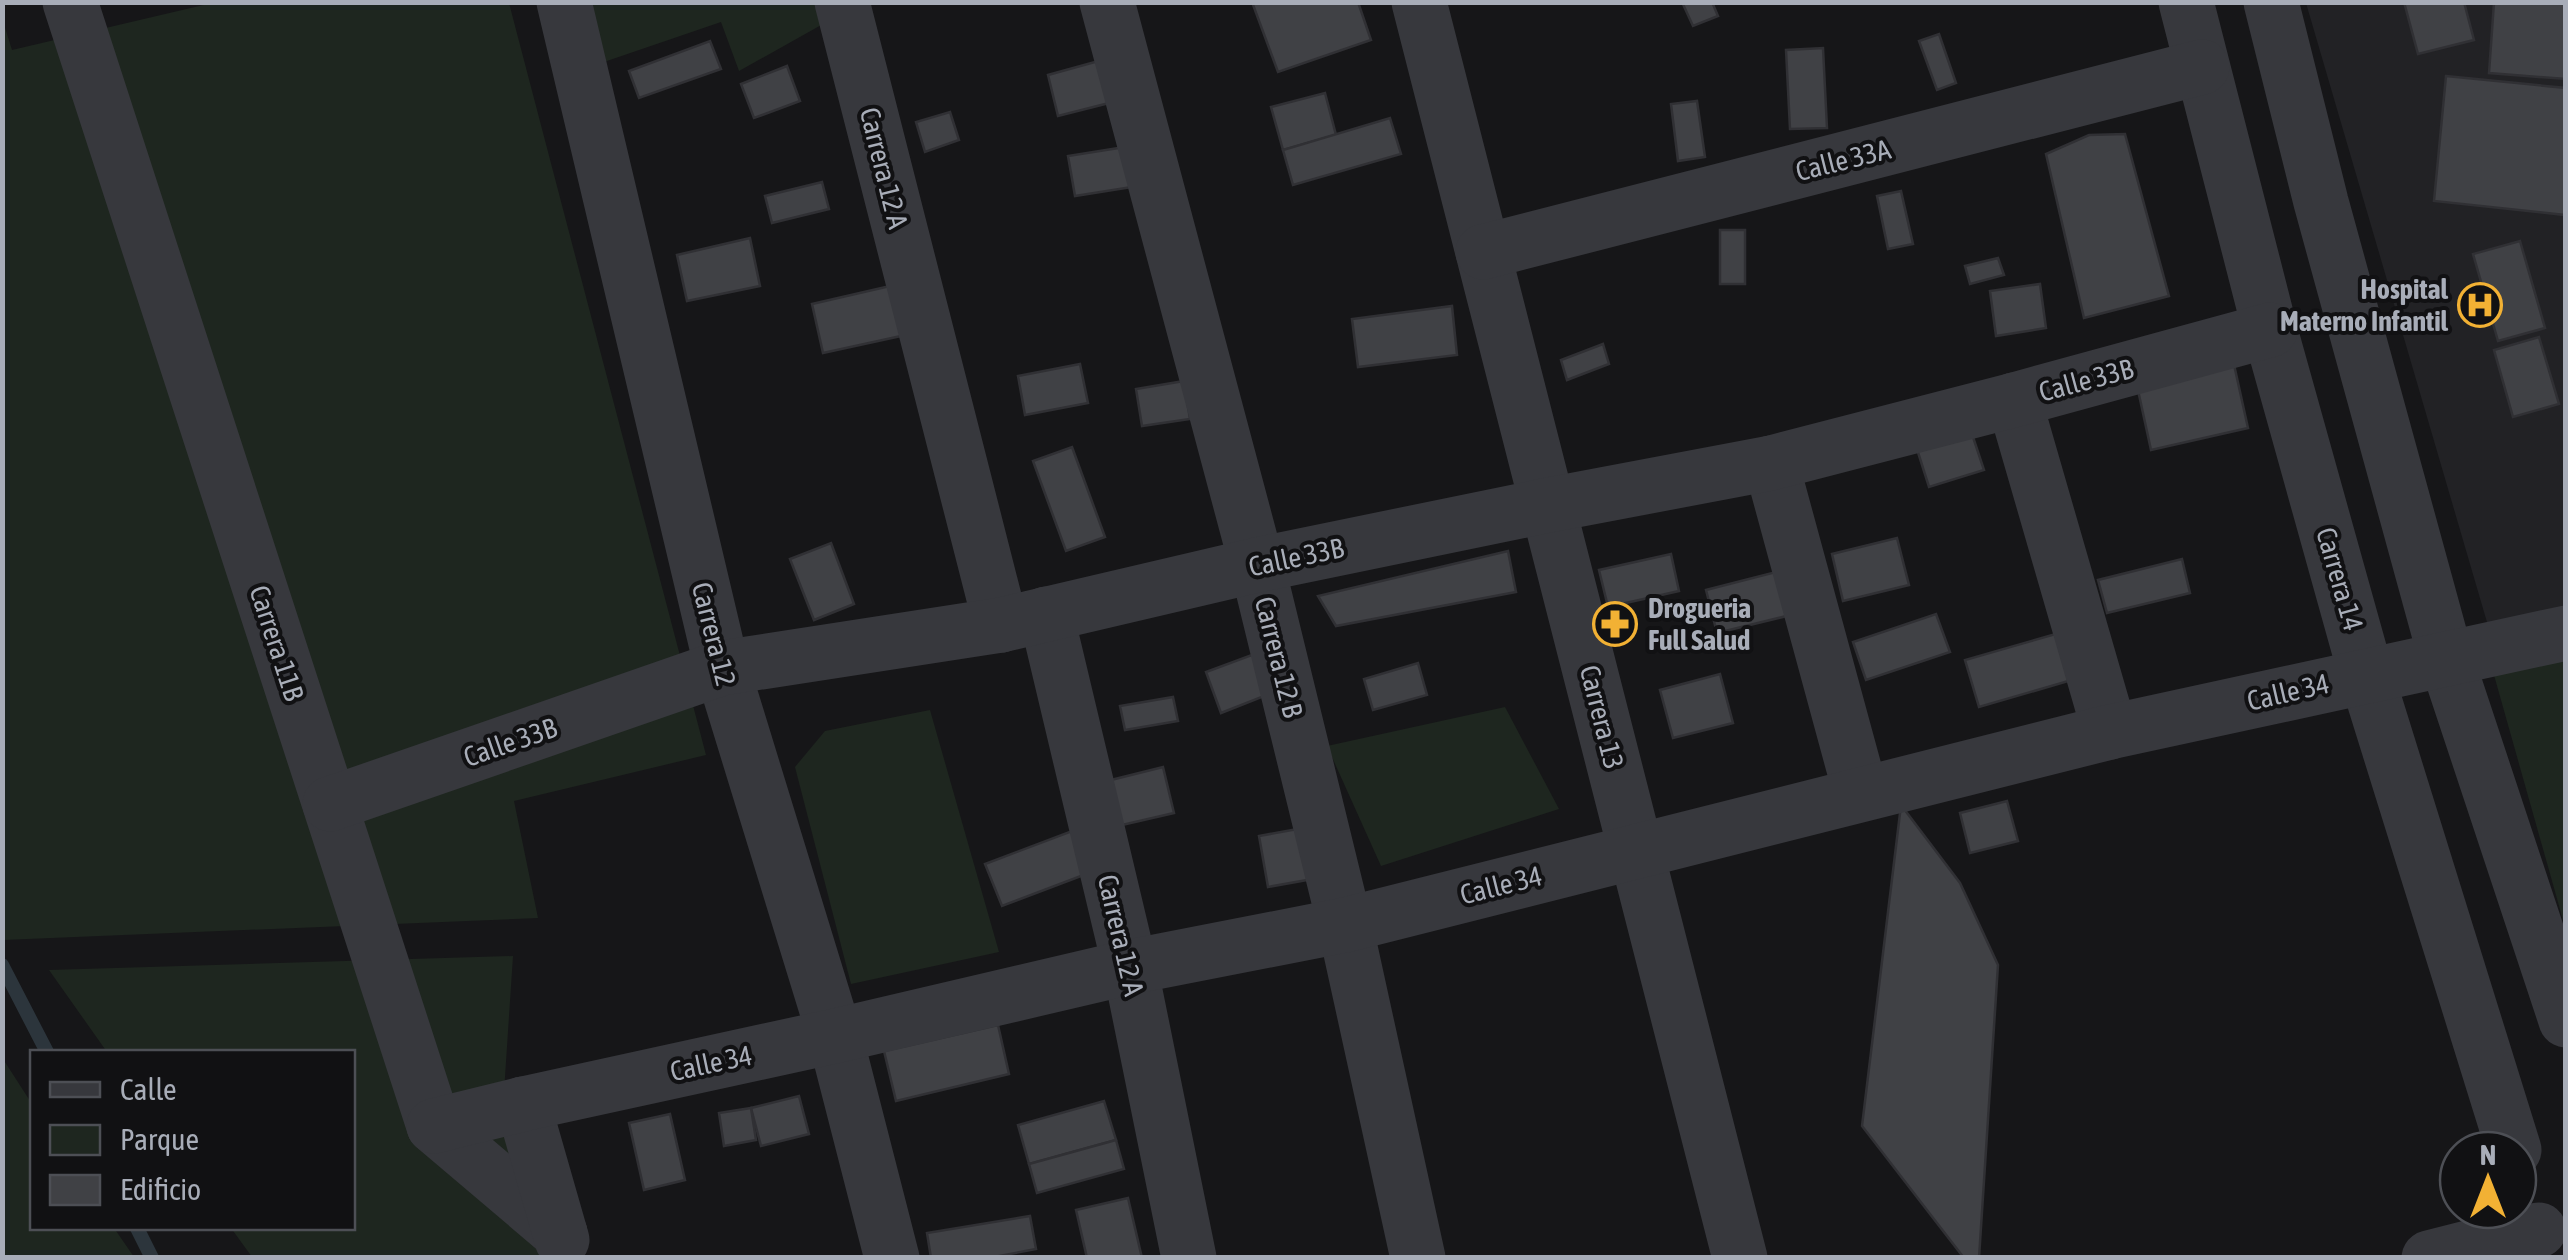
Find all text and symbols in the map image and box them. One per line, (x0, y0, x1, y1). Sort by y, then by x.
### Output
street label: Carrera 12 A (854, 104, 915, 232)
street label: Calle 33A (1792, 133, 1894, 187)
place label: Hospital Materno Infantil (2280, 273, 2449, 337)
hospital icon: Hospital Materno Infantil (2457, 282, 2503, 328)
street label: Calle 33B (2035, 352, 2137, 408)
street label: Carrera 14 (2310, 524, 2370, 634)
street label: Calle 33B (1246, 531, 1346, 583)
street label: Carrera 12 (686, 579, 742, 689)
street label: Carrera 11B (243, 581, 311, 705)
place label: Drogueria Full Salud (1648, 592, 1751, 656)
street label: Carrera 12 B (1249, 594, 1309, 720)
pharmacy icon: Drogueria Full Salud (1592, 601, 1638, 647)
street label: Carrera 13 (1574, 662, 1630, 772)
street label: Calle 34 (2244, 667, 2332, 717)
street label: Calle 33B (459, 711, 561, 773)
street label: Calle 34 (1457, 859, 1545, 911)
street label: Carrera 12 A (1092, 871, 1151, 999)
street label: Calle 34 (667, 1039, 755, 1087)
legend (30, 1050, 355, 1230)
text: Calle (120, 1072, 177, 1106)
text: Parque (120, 1122, 199, 1156)
north arrow (2438, 1130, 2538, 1230)
text: N (2480, 1139, 2496, 1171)
text: Edificio (120, 1172, 201, 1206)

